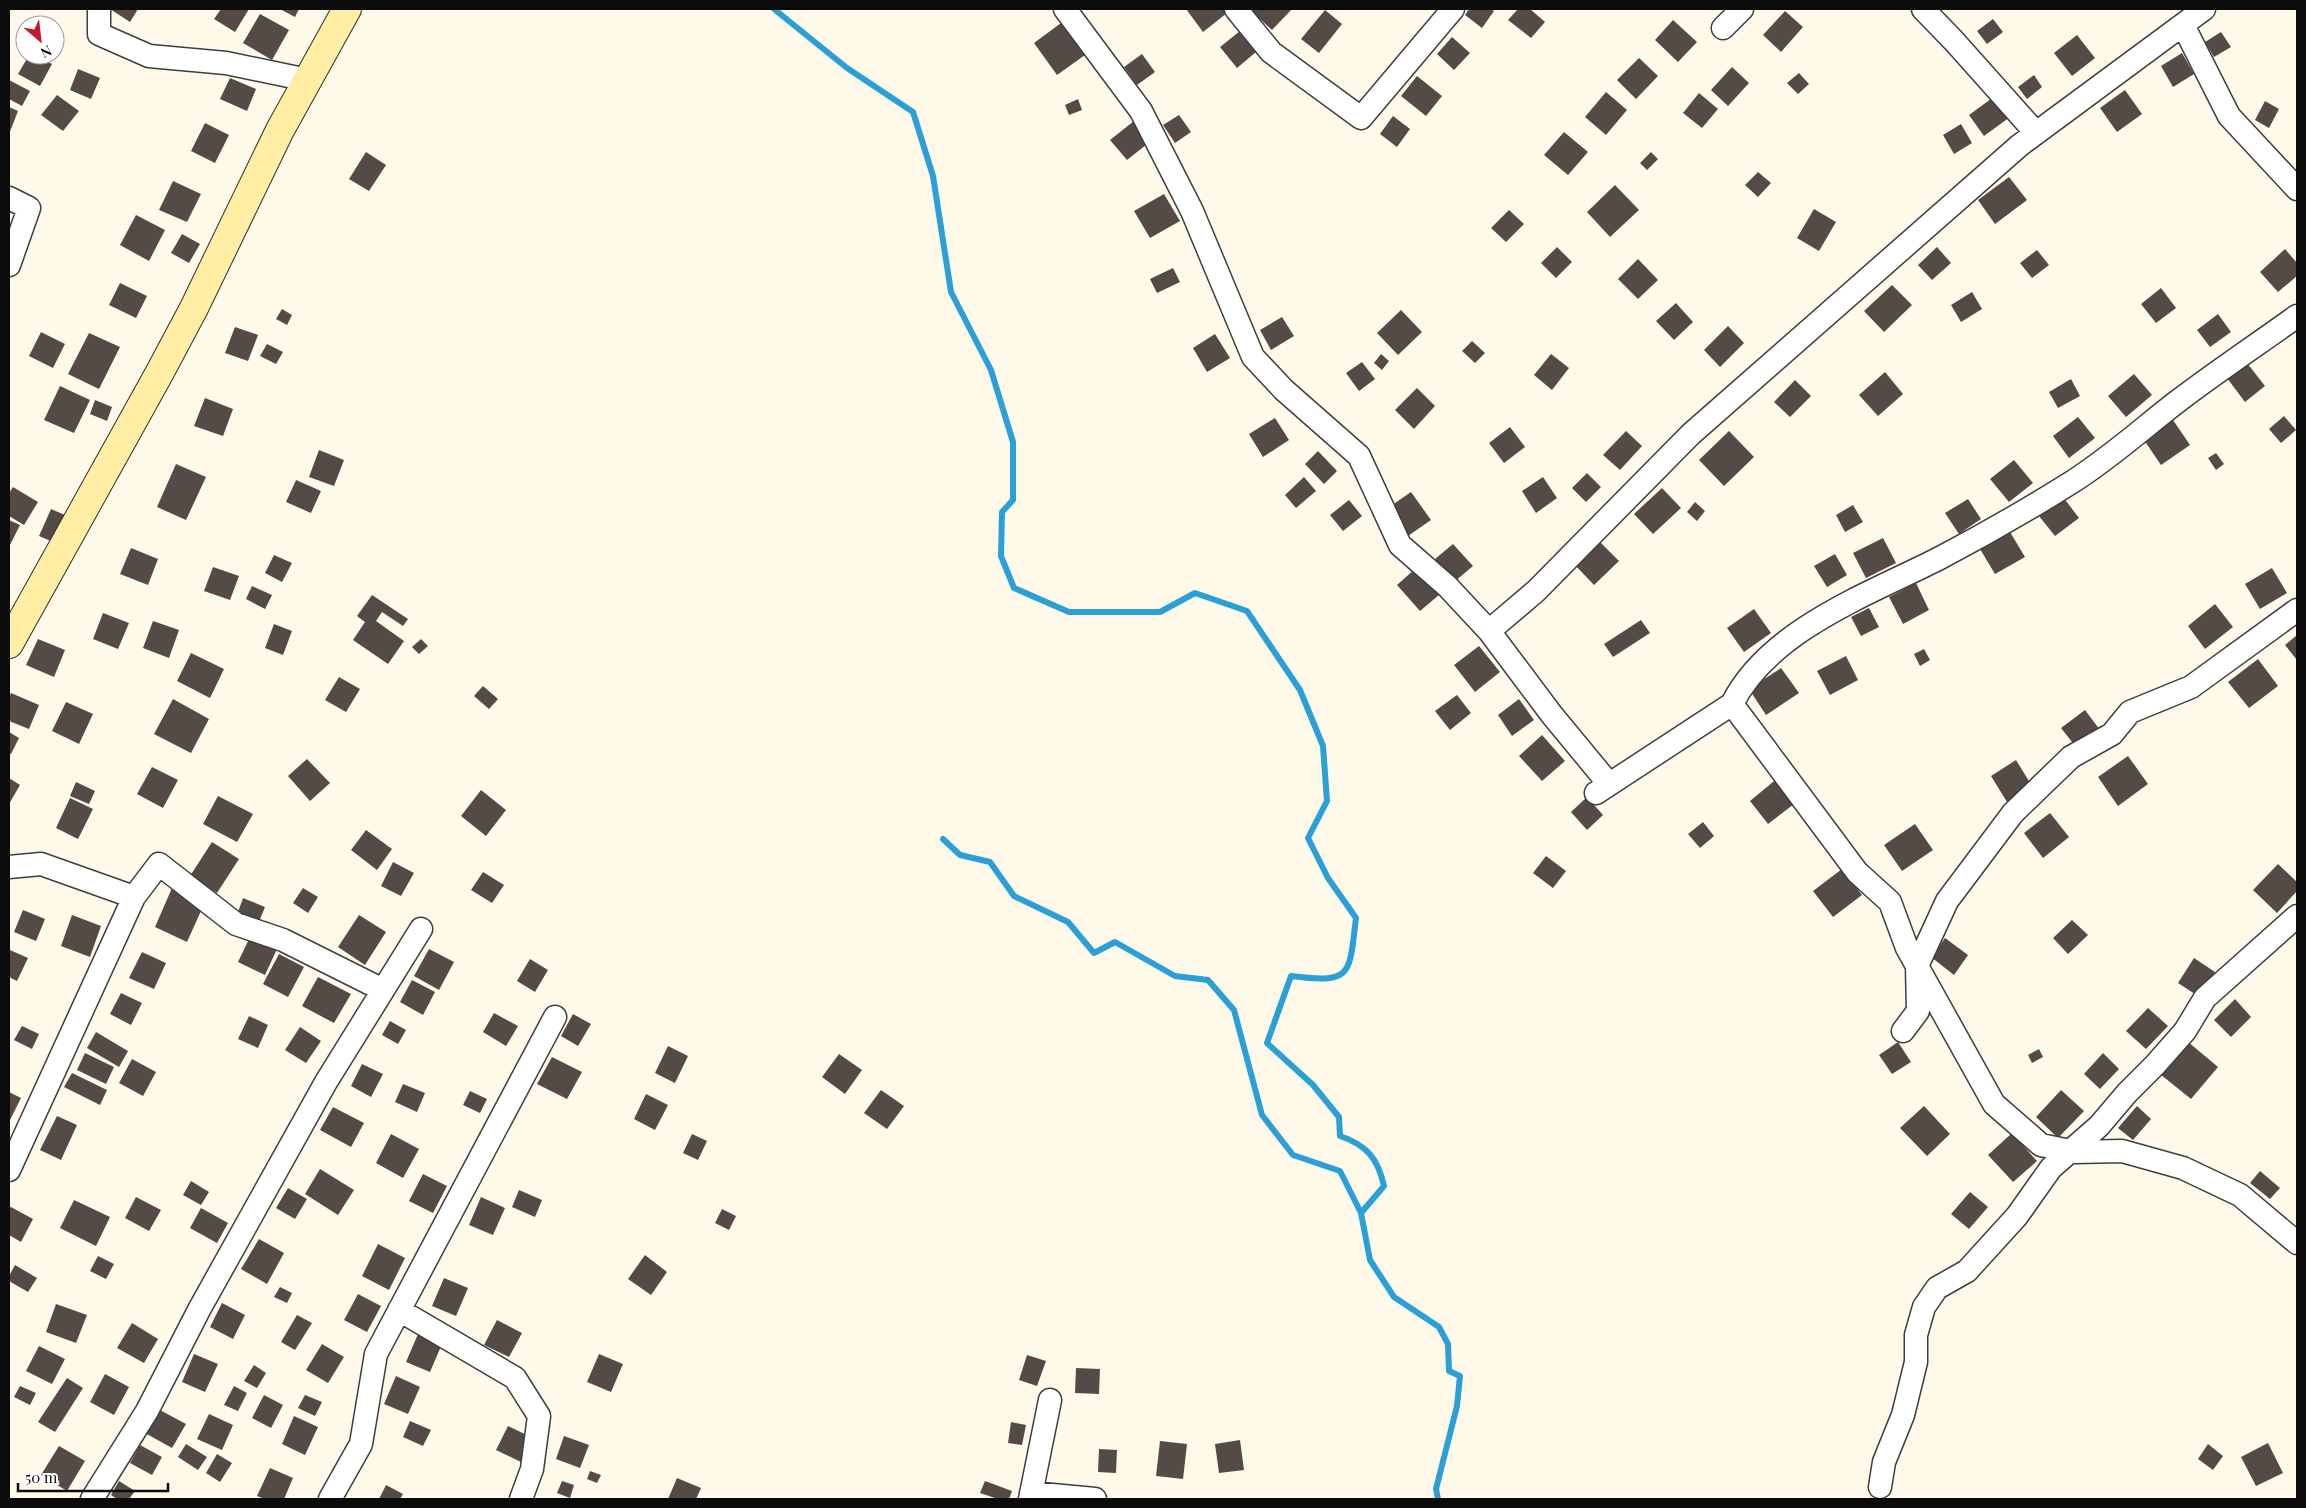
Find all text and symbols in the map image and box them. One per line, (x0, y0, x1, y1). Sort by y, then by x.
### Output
north arrow (15, 15, 65, 65)
text: N (37, 41, 55, 63)
scale bar (18, 1460, 168, 1492)
text: 50 m (25, 1467, 58, 1487)

